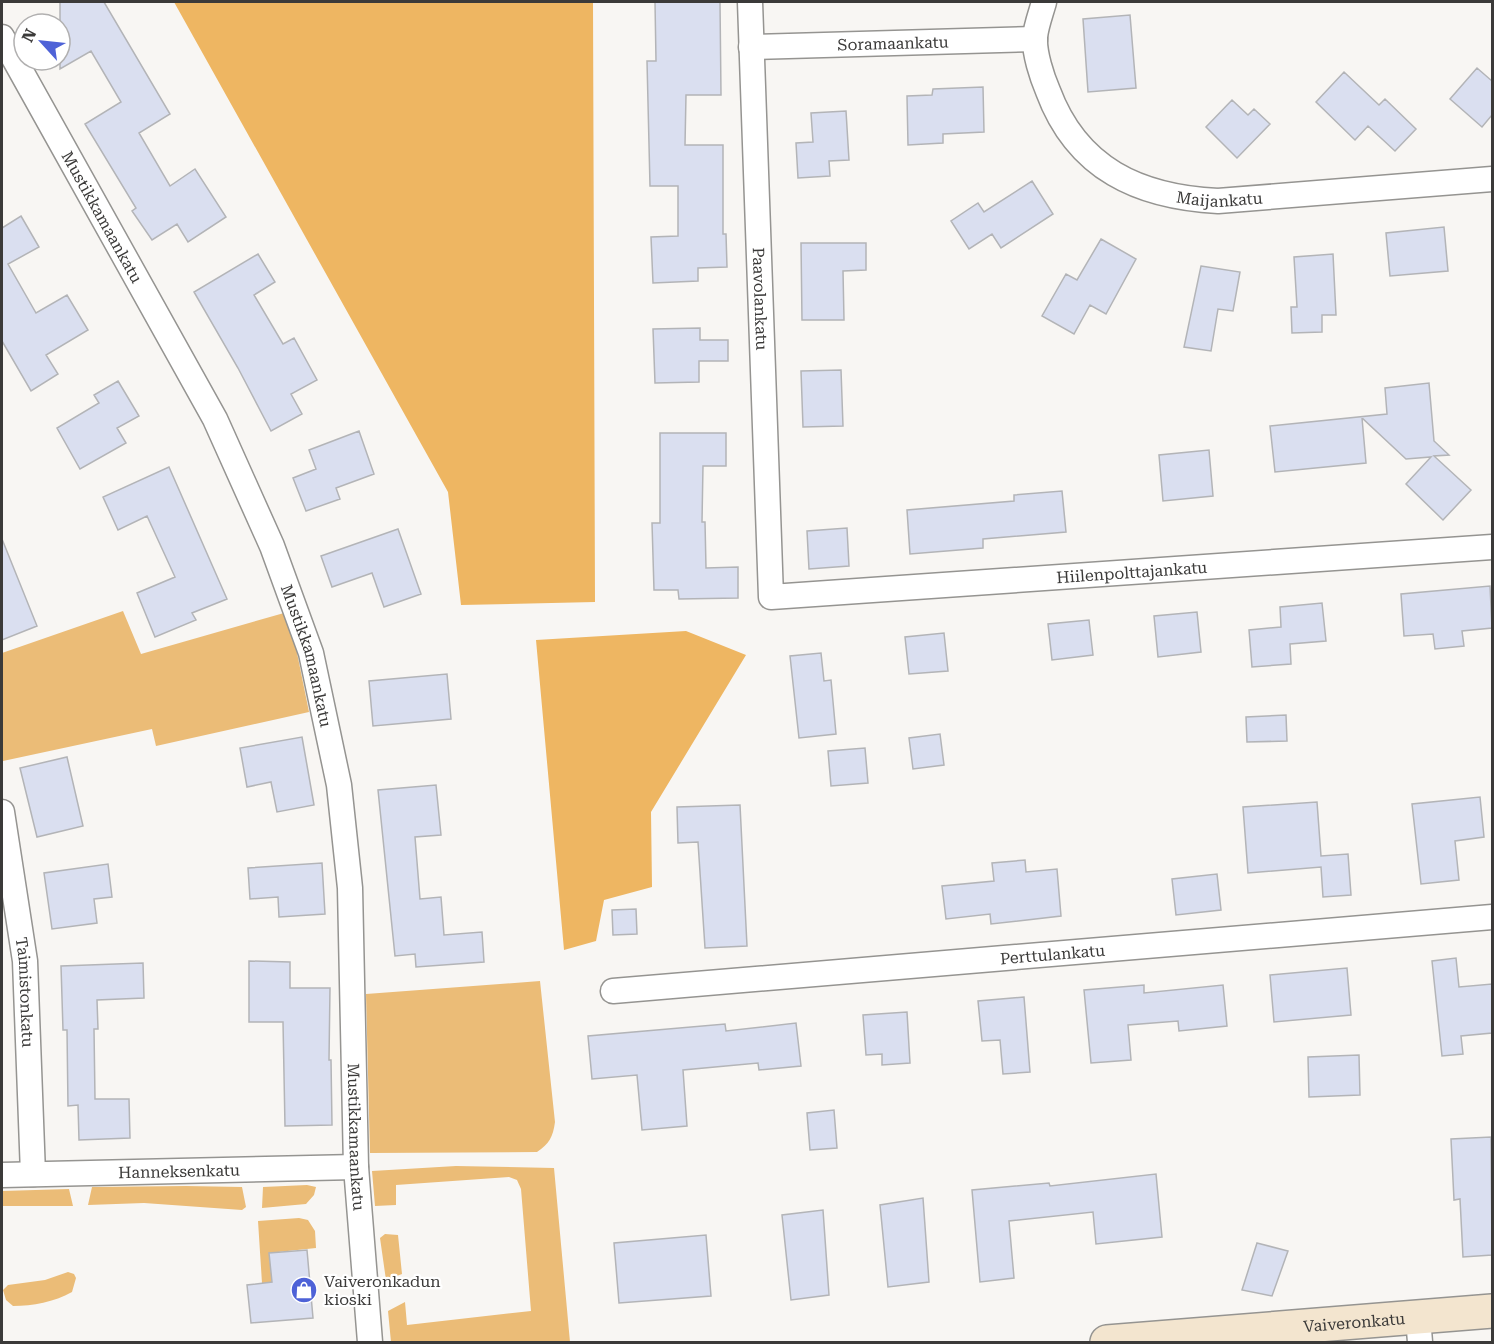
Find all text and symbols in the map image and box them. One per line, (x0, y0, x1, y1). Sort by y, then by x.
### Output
north arrow (12, 12, 72, 72)
text: N (18, 26, 40, 45)
street label: Soramaankatu (837, 32, 949, 54)
street label: Mustikkamaankatu (58, 148, 147, 286)
street label: Maijankatu (1175, 187, 1263, 211)
street label: Paavolankatu (749, 247, 772, 351)
street label: Hiilenpolttajankatu (1056, 557, 1208, 587)
street label: Mustikkamaankatu (277, 582, 336, 729)
street label: Taimistonkatu (12, 936, 38, 1048)
street label: Perttulankatu (999, 940, 1106, 968)
street label: Mustikkamaankatu (344, 1063, 369, 1211)
street label: Hanneksenkatu (118, 1160, 240, 1182)
place label: Vaiveronkadun kioski (324, 1272, 441, 1309)
shop icon: Vaiveronkadun kioski (289, 1275, 319, 1305)
street label: Vaiveronkatu (1303, 1309, 1406, 1336)

